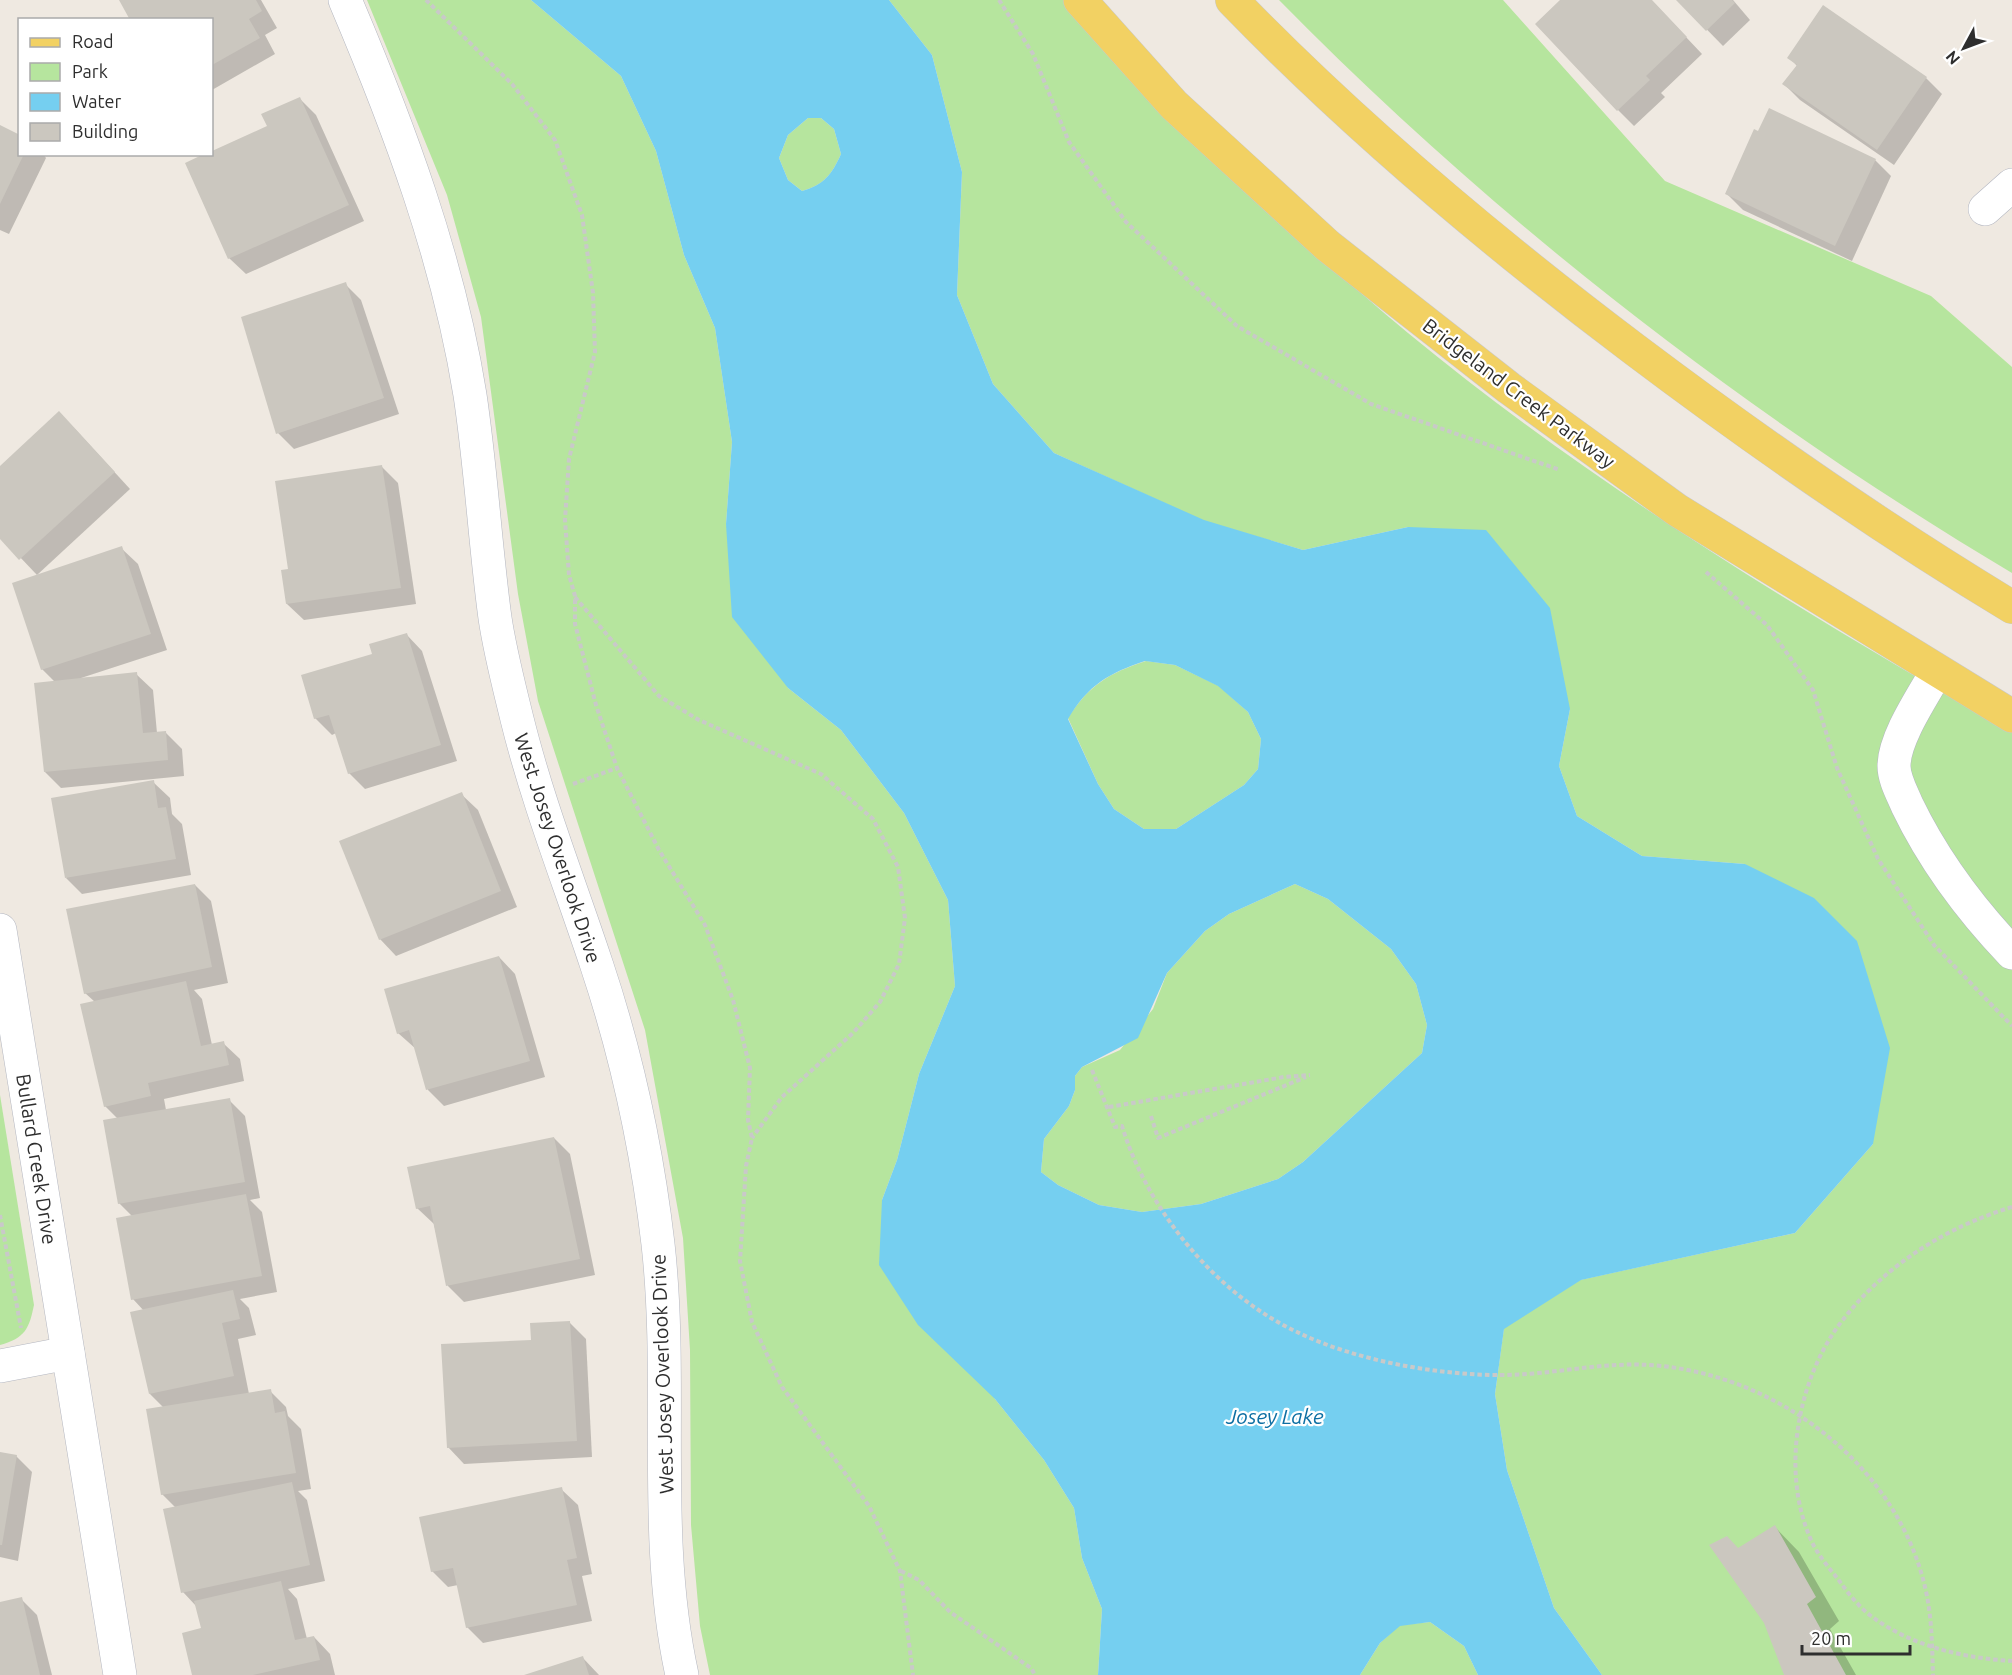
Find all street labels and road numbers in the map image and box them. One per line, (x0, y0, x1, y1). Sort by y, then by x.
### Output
street label: Bridgeland Creek Parkway (1418, 313, 1620, 473)
street label: West Josey Overlook Drive (510, 730, 606, 966)
street label: Bullard Creek Drive (12, 1072, 62, 1246)
street label: West Josey Overlook Drive (646, 1254, 678, 1494)

